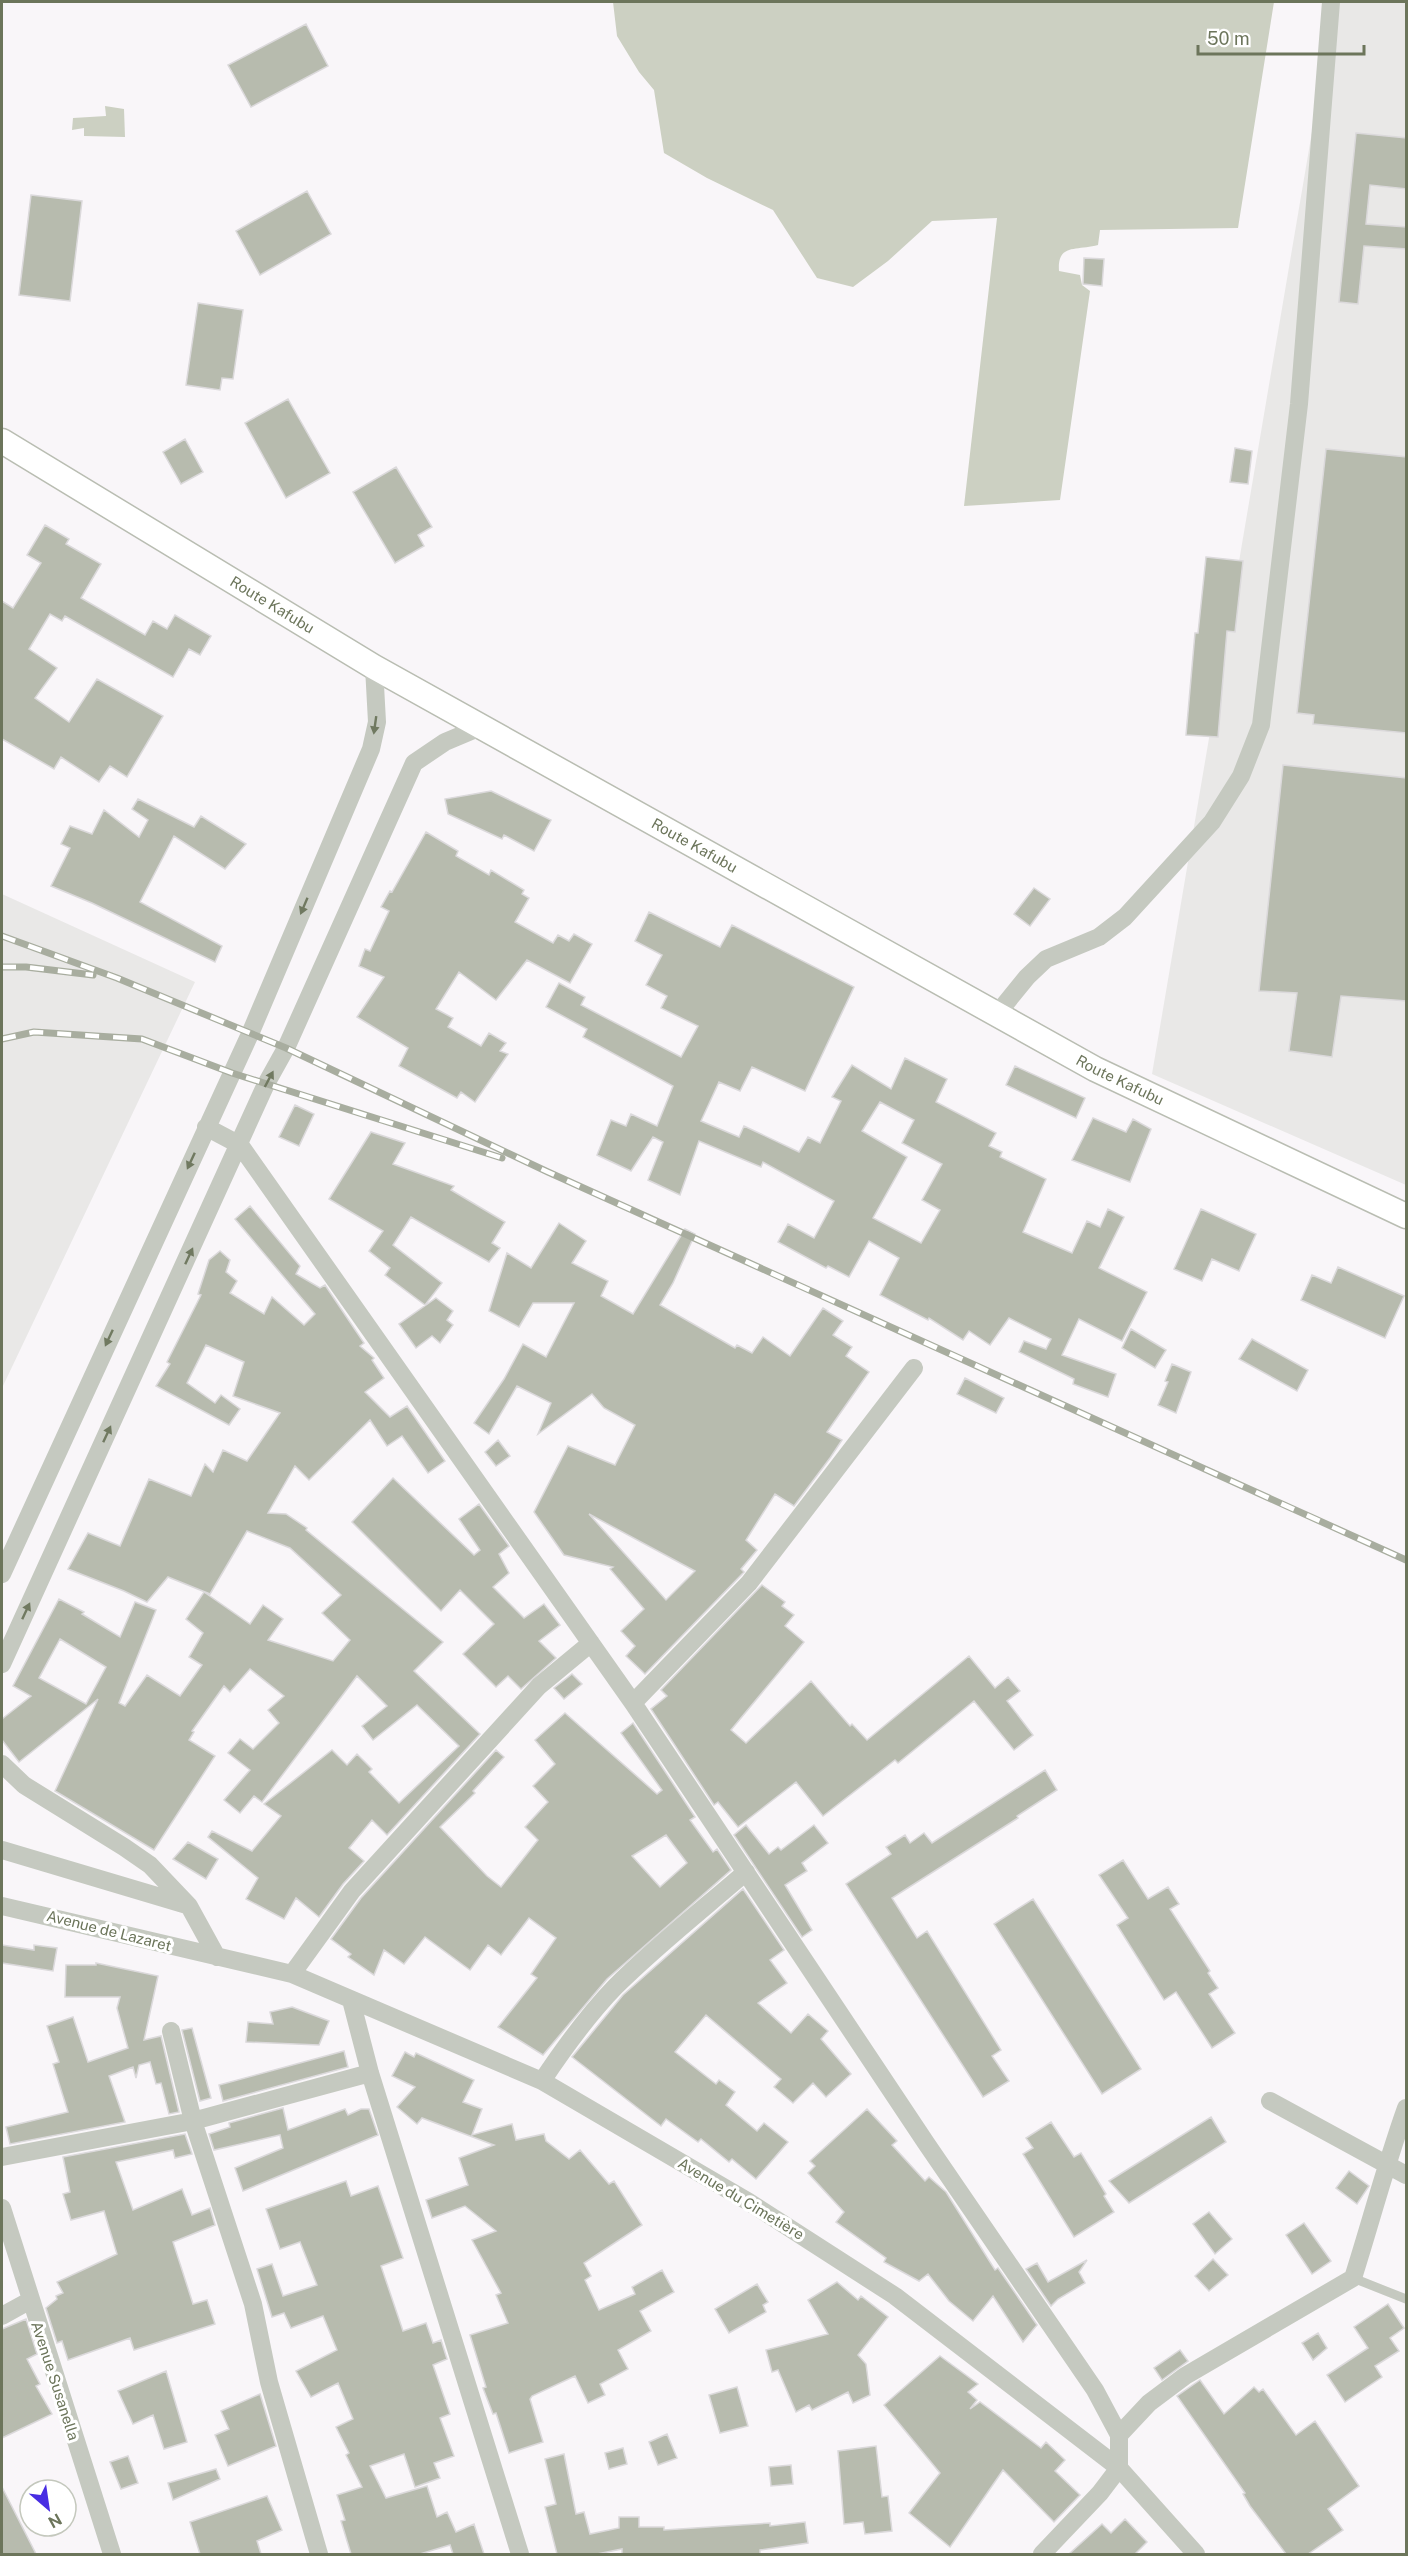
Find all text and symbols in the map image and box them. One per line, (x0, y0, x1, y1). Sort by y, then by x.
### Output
scale bar (1198, 18, 1364, 56)
text: 50 m (1207, 28, 1250, 49)
street label: Route Kafubu (227, 573, 317, 637)
one-way arrow (371, 716, 380, 735)
street label: Route Kafubu (649, 815, 740, 876)
one-way arrow (299, 898, 309, 916)
street label: Route Kafubu (1073, 1051, 1167, 1108)
one-way arrow (264, 1070, 274, 1087)
one-way arrow (186, 1153, 195, 1170)
one-way arrow (184, 1248, 193, 1265)
one-way arrow (105, 1330, 114, 1347)
one-way arrow (103, 1425, 112, 1442)
one-way arrow (21, 1601, 31, 1619)
street label: Avenue de Lazaret (45, 1907, 173, 1954)
street label: Avenue du Cimetière (675, 2154, 807, 2243)
street label: Avenue Susanella (28, 2319, 83, 2442)
north arrow (18, 2478, 78, 2538)
text: N (45, 2509, 65, 2532)

